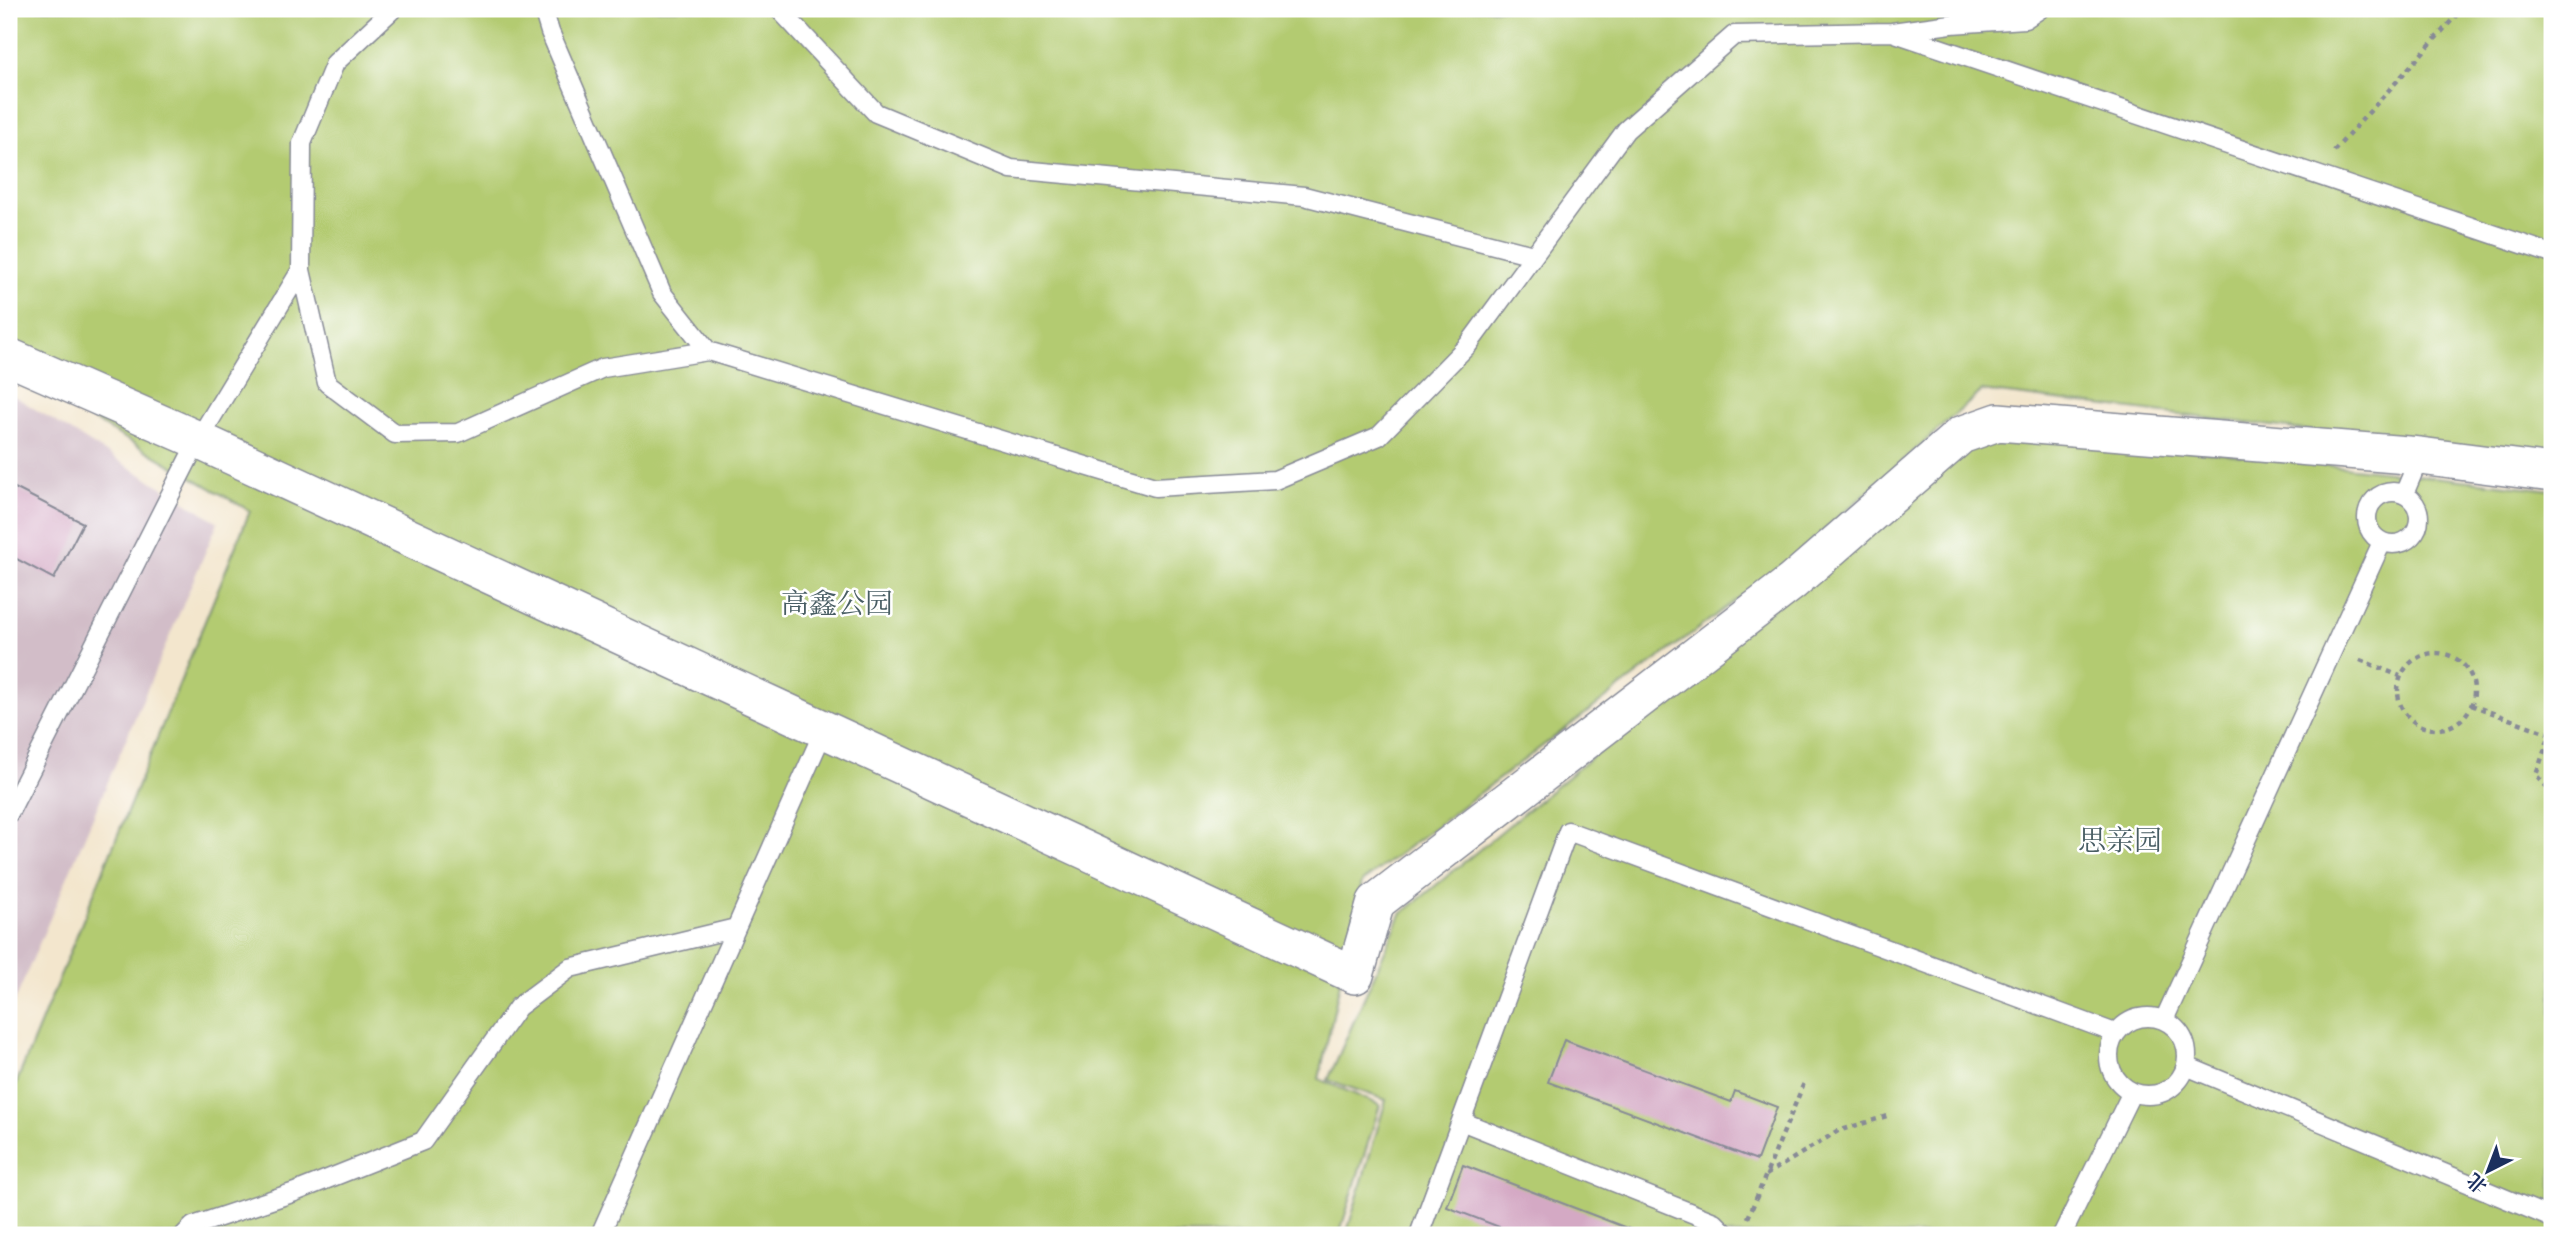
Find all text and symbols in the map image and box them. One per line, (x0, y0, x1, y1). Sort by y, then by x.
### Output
park label: 高鑫公园 (781, 586, 893, 621)
park label: 思亲园 (2078, 823, 2162, 858)
north arrow (2452, 1136, 2522, 1206)
text: 北 (2462, 1168, 2492, 1198)

